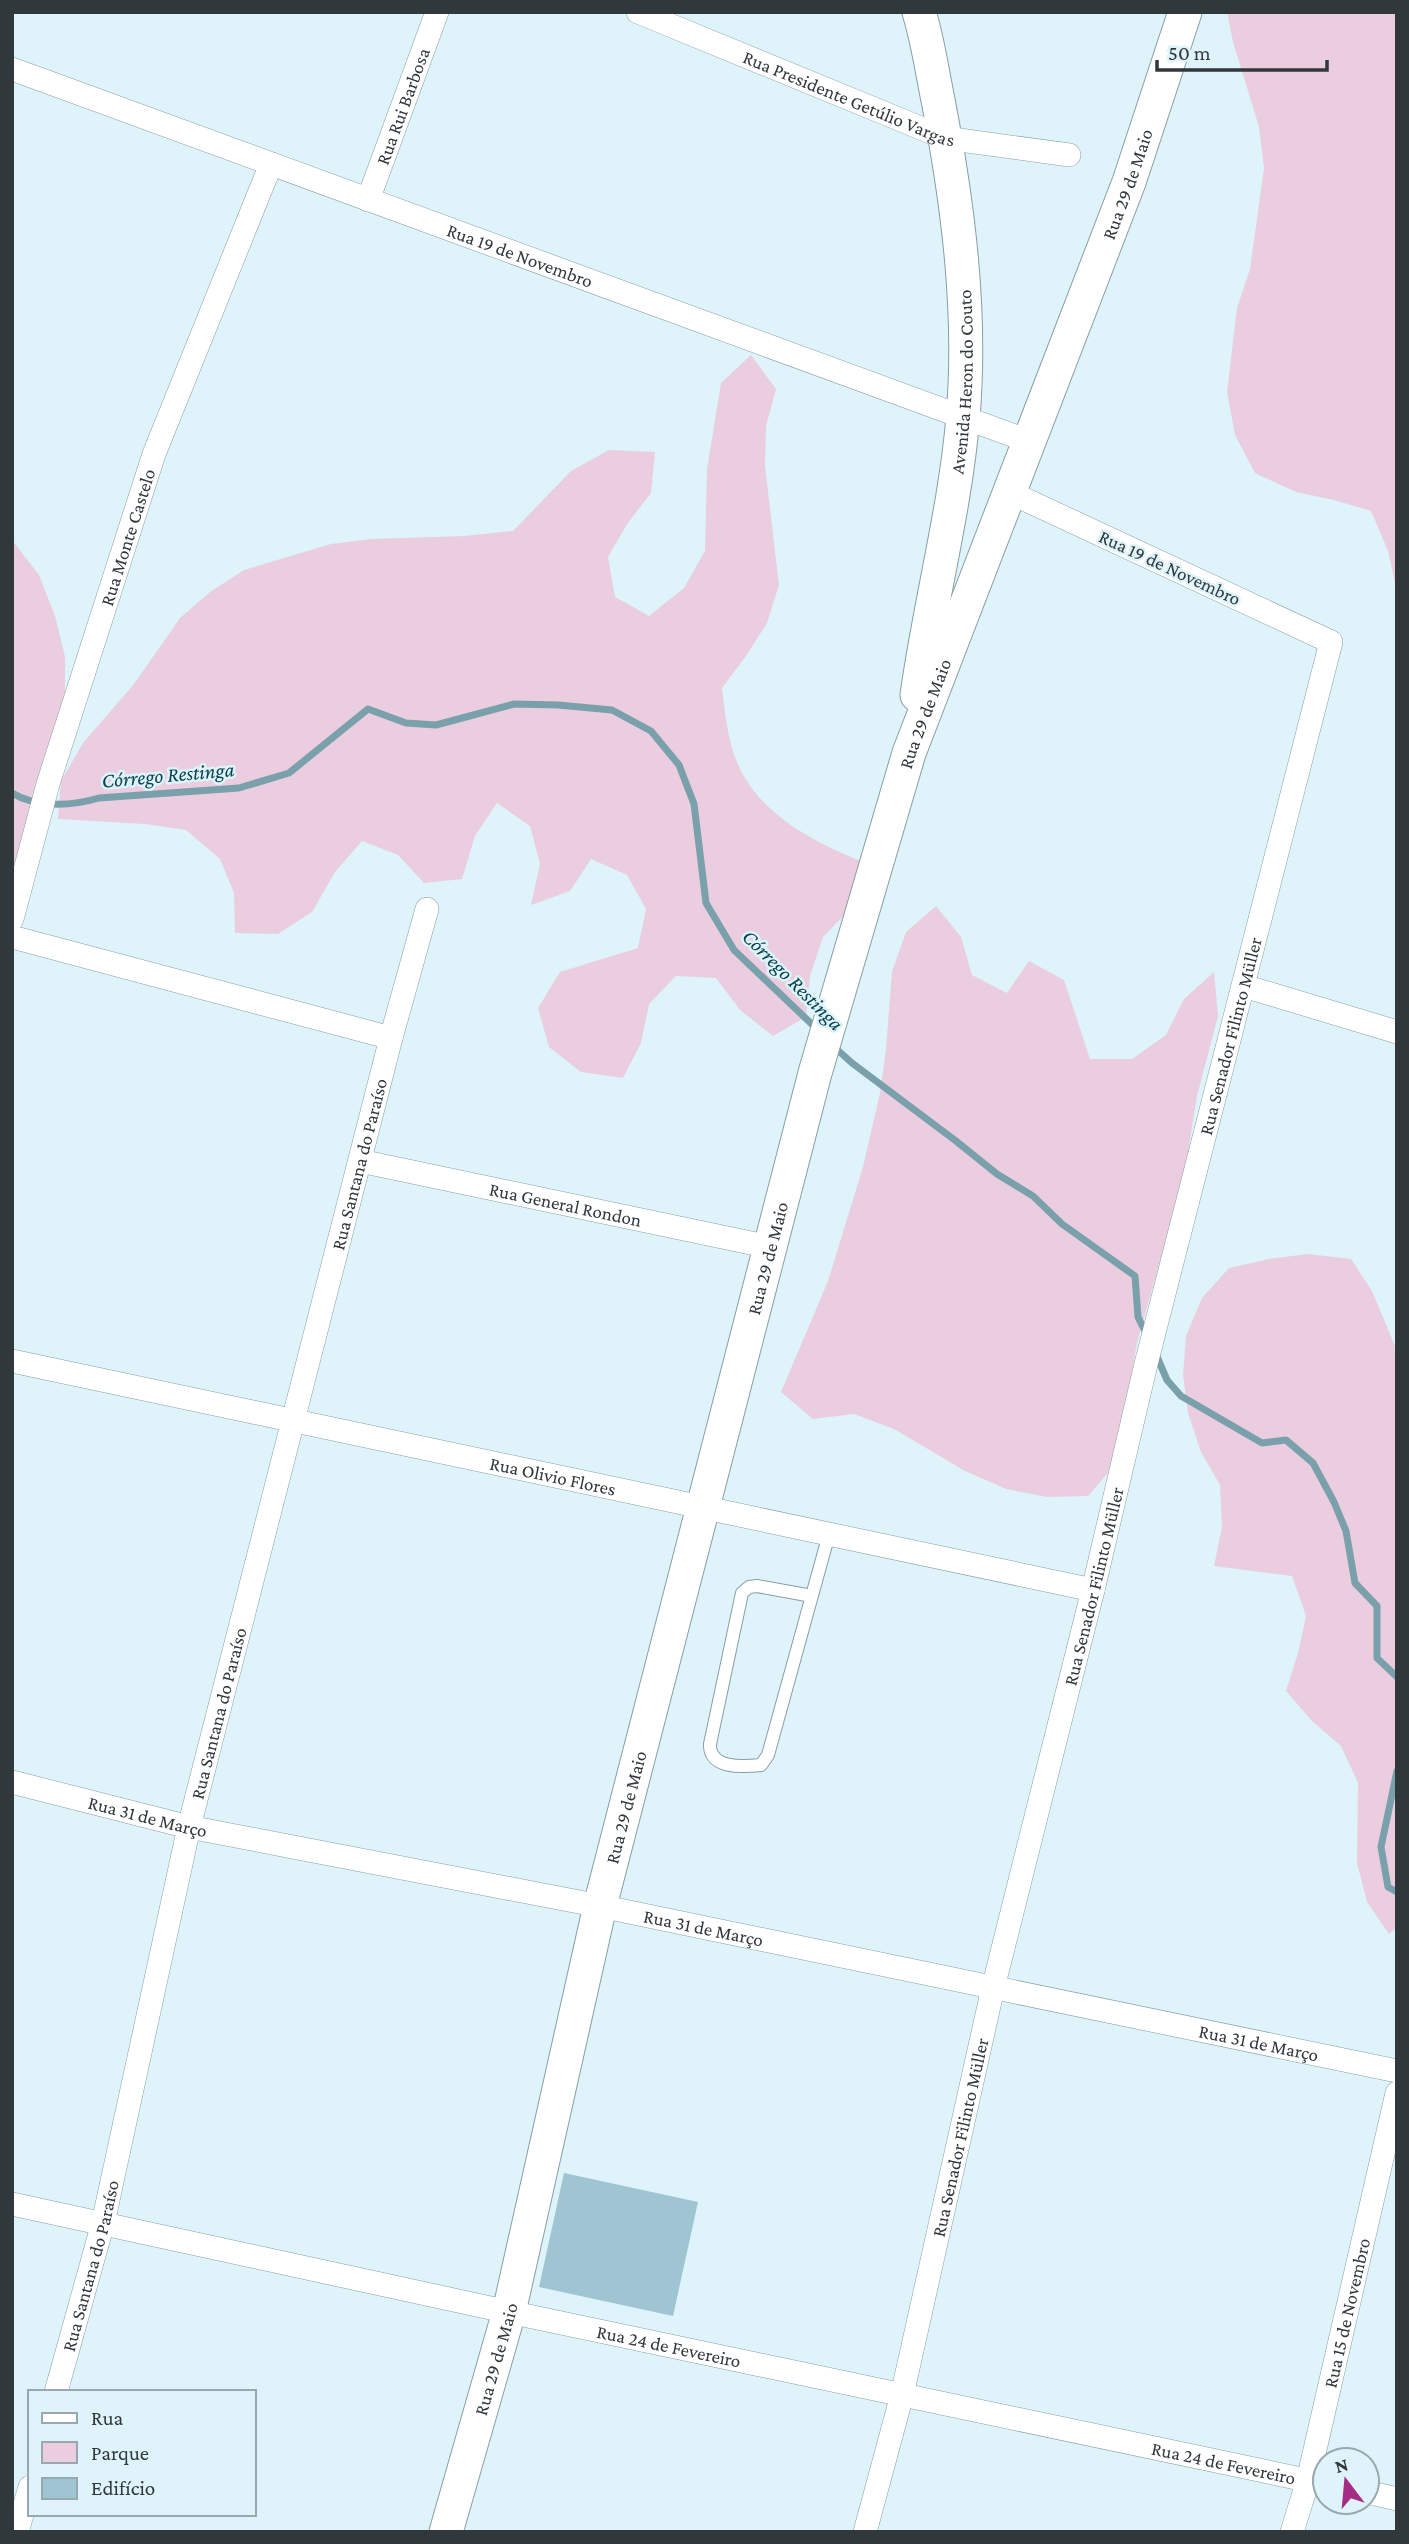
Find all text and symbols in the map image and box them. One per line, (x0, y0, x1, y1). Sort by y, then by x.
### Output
scale bar (1157, 28, 1327, 72)
text: 50 m (1168, 41, 1211, 65)
street label: Rua Rui Barbosa (372, 45, 434, 168)
street label: Rua Presidente Getúlio Vargas (740, 46, 956, 150)
street label: Rua 29 de Maio (1098, 126, 1157, 243)
street label: Rua 19 de Novembro (444, 219, 596, 292)
street label: Avenida Heron do Couto (946, 289, 977, 475)
street label: Rua Monte Castelo (96, 466, 160, 608)
street label: Rua 19 de Novembro (1096, 525, 1244, 609)
street label: Rua 29 de Maio (895, 656, 955, 771)
water label: Córrego Restinga (101, 757, 235, 793)
water label: Córrego Restinga (737, 924, 849, 1036)
street label: Rua Senador Filinto Müller (1195, 935, 1266, 1137)
street label: Rua Santana do Paraíso (327, 1076, 391, 1252)
street label: Rua General Rondon (487, 1178, 643, 1231)
street label: Rua 29 de Maio (743, 1200, 792, 1317)
street label: Rua Olivio Flores (488, 1453, 618, 1500)
street label: Rua Senador Filinto Müller (1059, 1485, 1128, 1688)
street label: Rua Santana do Paraíso (187, 1625, 251, 1801)
street label: Rua 29 de Maio (601, 1749, 651, 1866)
street label: Rua 31 de Março (86, 1792, 209, 1841)
street label: Rua 31 de Março (642, 1905, 765, 1951)
street label: Rua 31 de Março (1197, 2020, 1321, 2066)
street label: Rua Senador Filinto Müller (928, 2036, 993, 2239)
street label: Rua Santana do Paraíso (58, 2178, 123, 2354)
street label: Rua 15 de Novembro (1320, 2236, 1374, 2390)
street label: Rua 29 de Maio (470, 2301, 522, 2418)
street label: Rua 24 de Fevereiro (595, 2321, 743, 2372)
legend (28, 2390, 256, 2516)
text: Rua (91, 2406, 124, 2430)
street label: Rua 24 de Fevereiro (1150, 2438, 1298, 2489)
text: Parque (91, 2441, 149, 2465)
north arrow (1311, 2446, 1381, 2516)
text: N (1332, 2453, 1351, 2477)
text: Edifício (91, 2476, 155, 2500)

